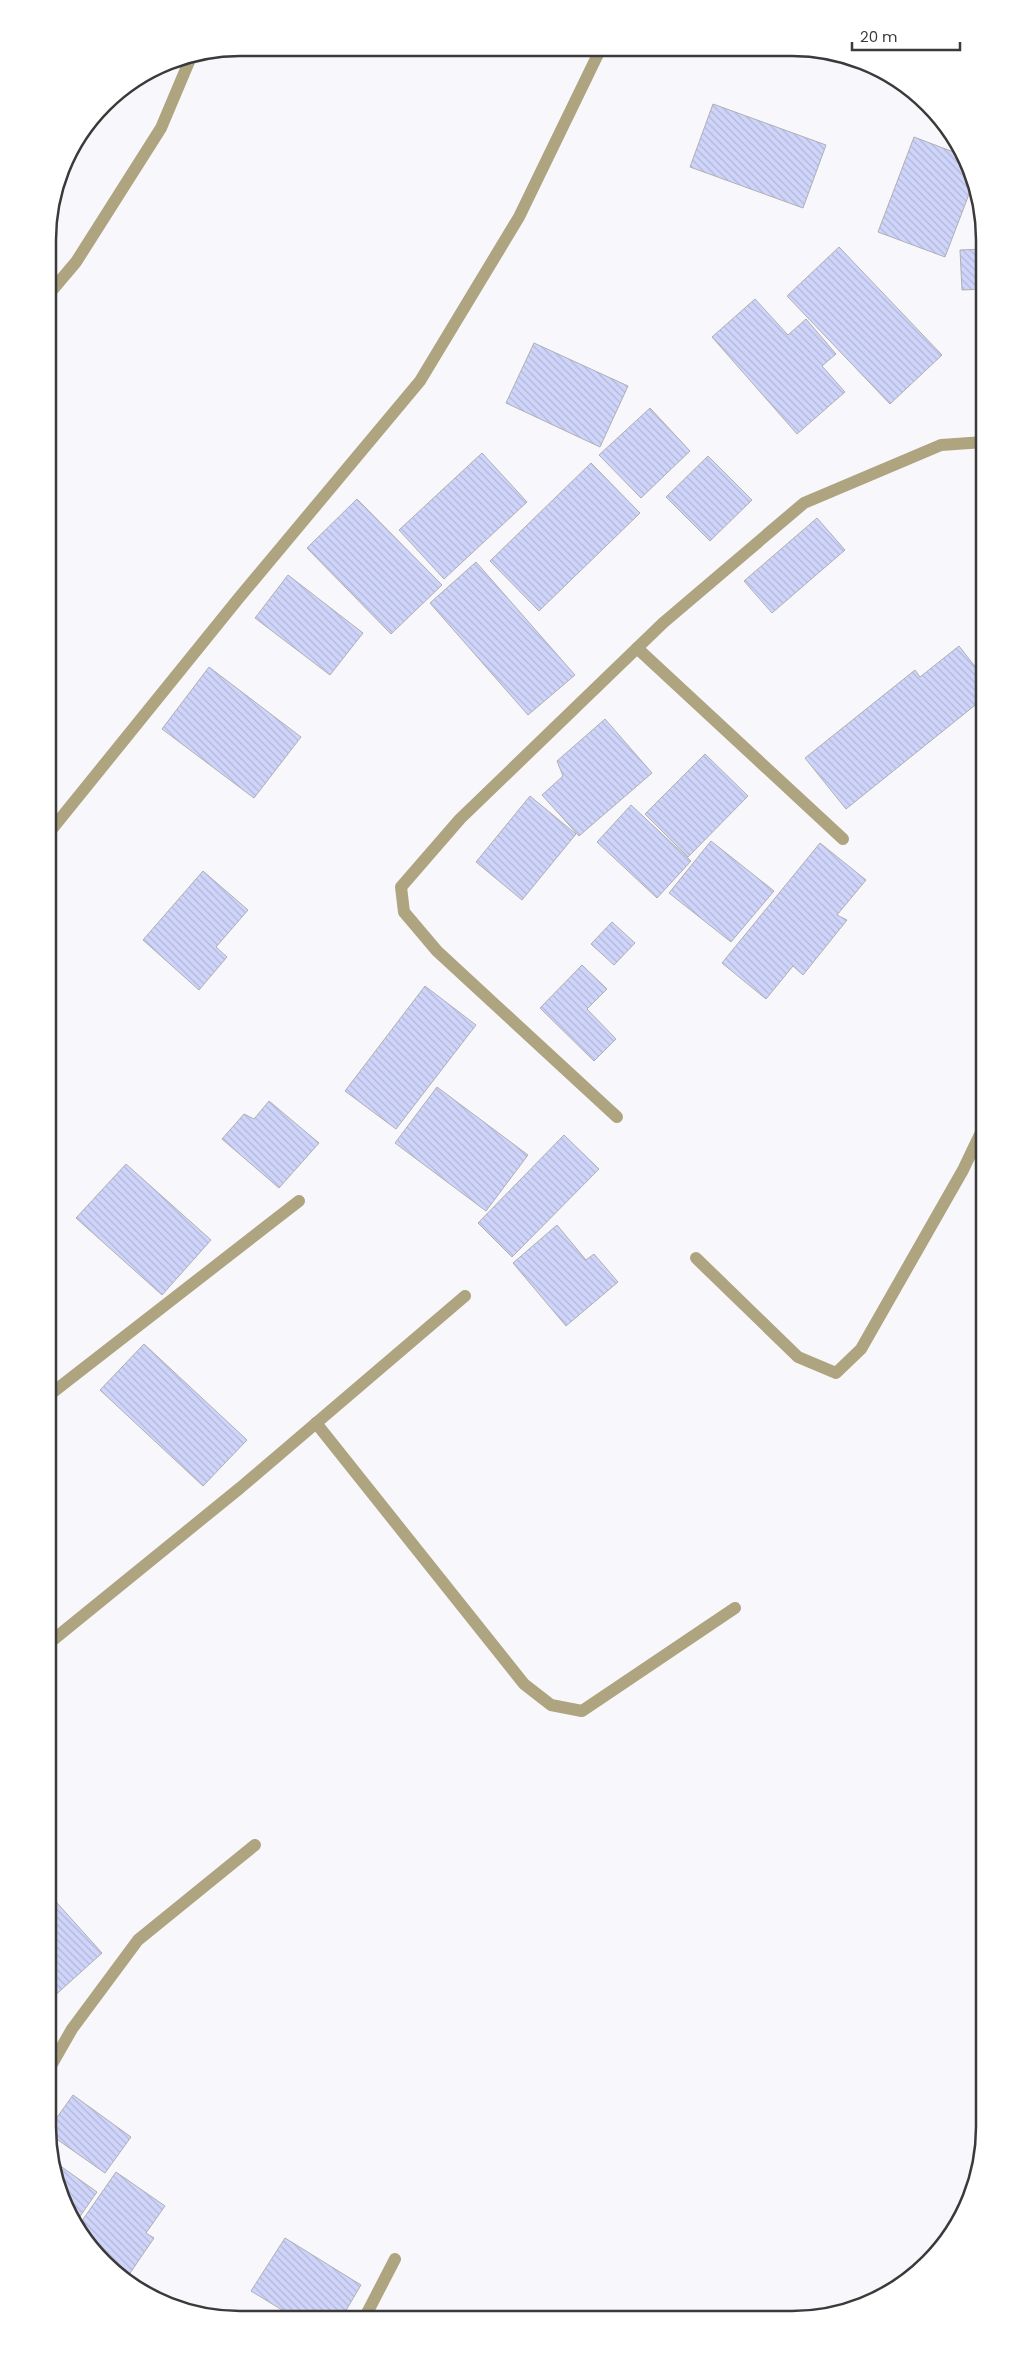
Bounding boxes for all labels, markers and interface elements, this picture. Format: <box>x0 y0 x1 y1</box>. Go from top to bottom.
scale bar <box>852 20 960 52</box>
text: 20 m <box>860 26 898 47</box>

